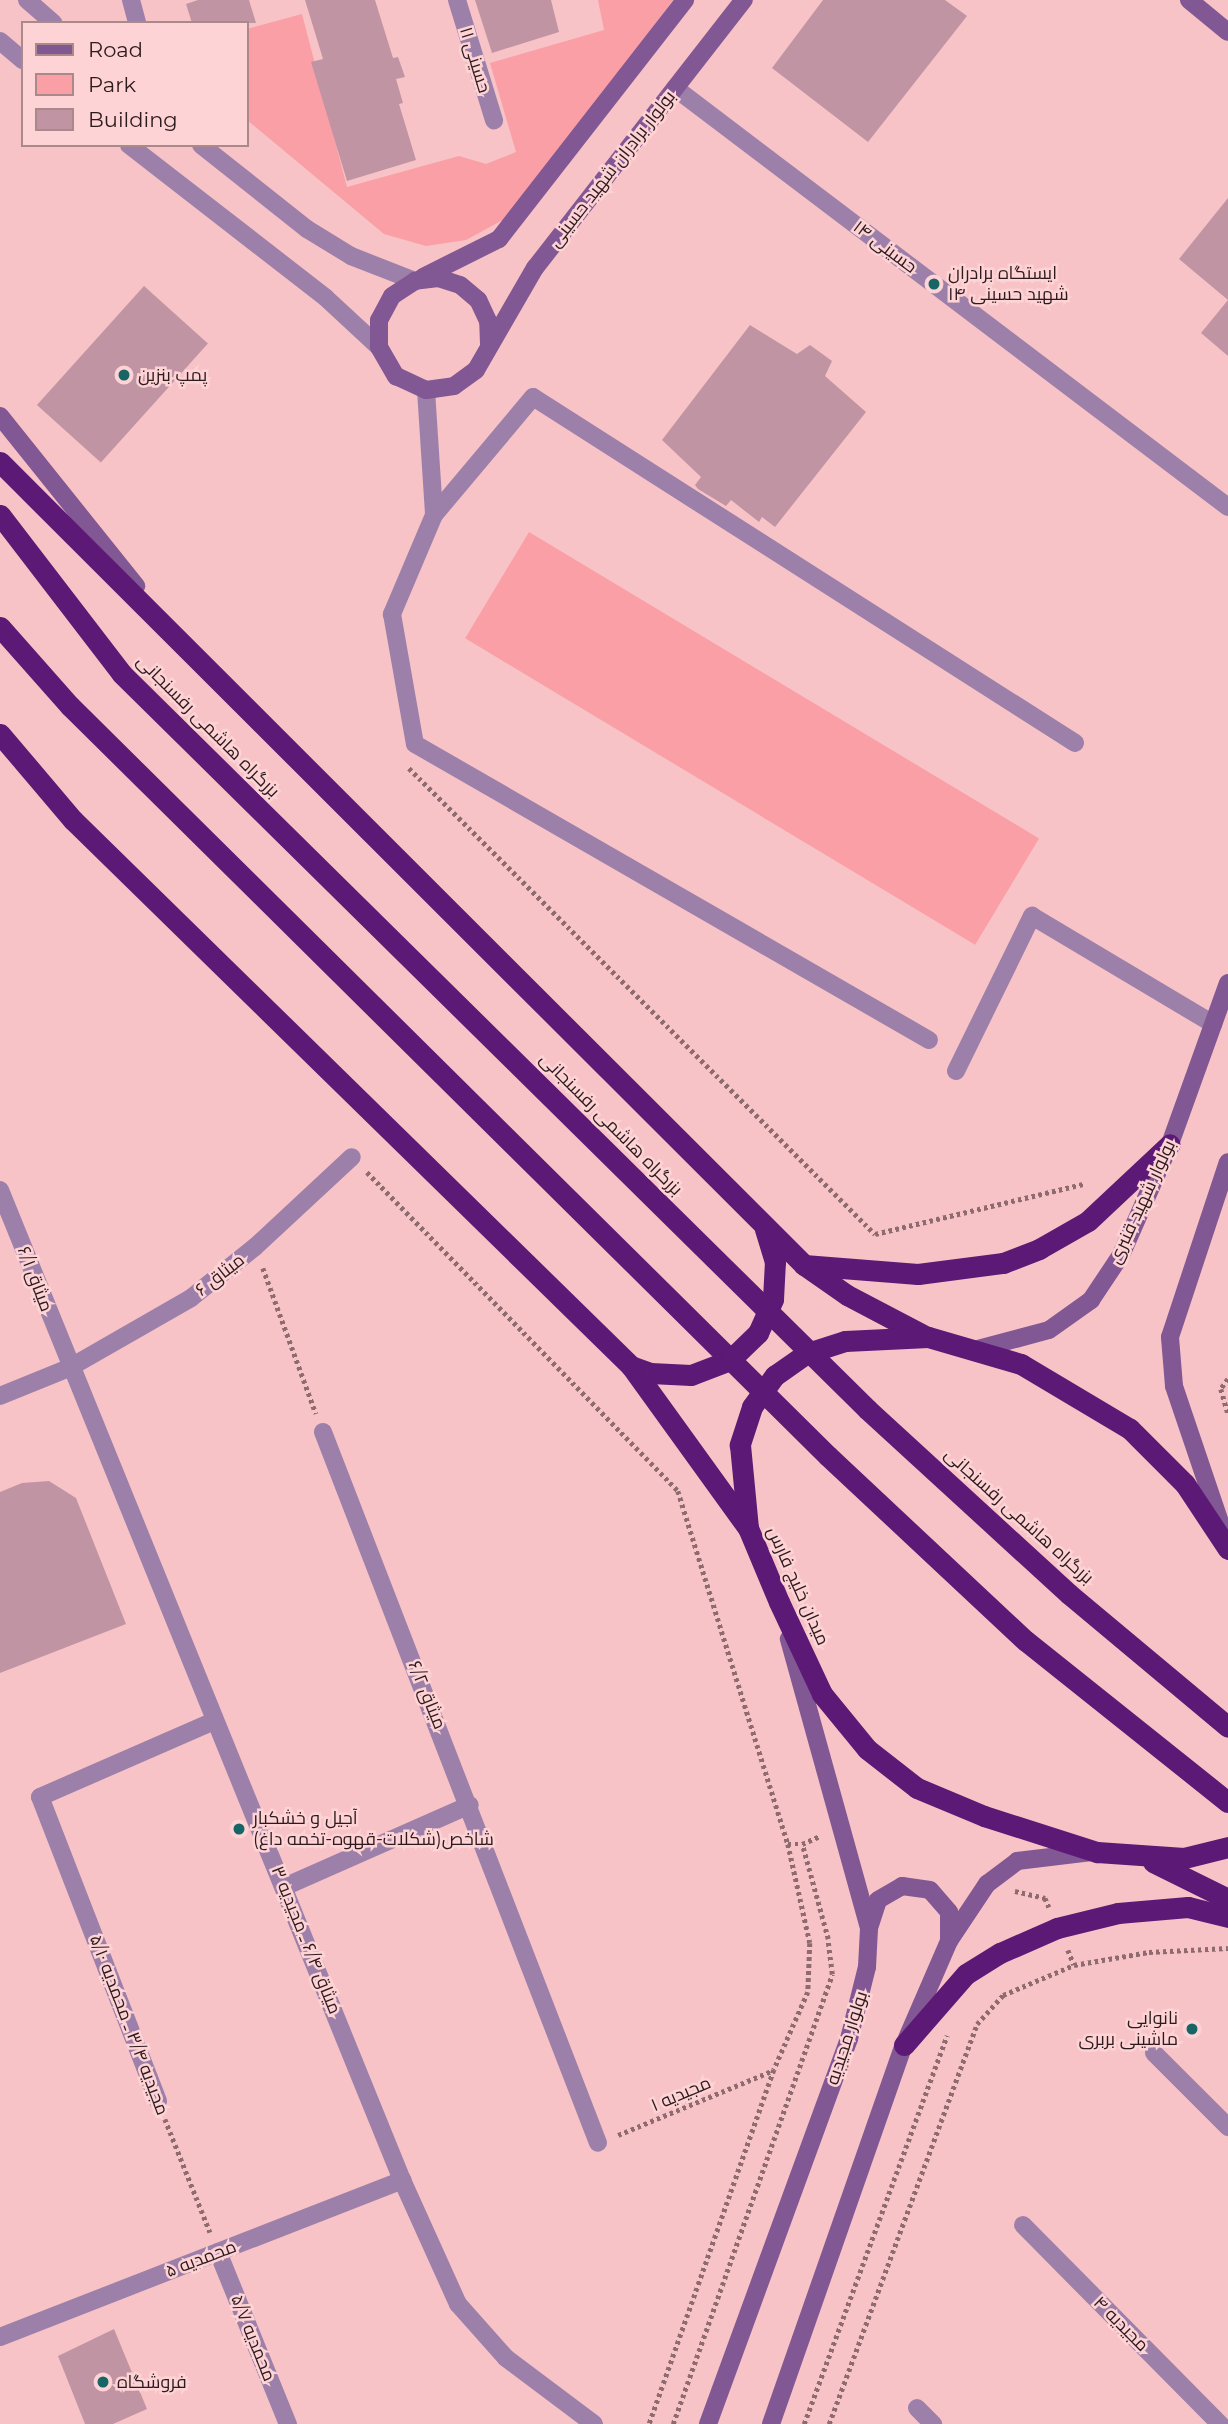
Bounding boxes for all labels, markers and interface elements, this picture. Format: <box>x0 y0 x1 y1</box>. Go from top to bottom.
legend <box>21 21 248 147</box>
street label: حسینی ۱۱ <box>455 24 495 96</box>
text: Road <box>88 37 143 62</box>
text: Park <box>88 72 136 97</box>
street label: بولوار برادران شهید حسینی <box>544 86 680 252</box>
text: Building <box>88 107 178 132</box>
street label: حسینی ۱۴ <box>849 216 921 278</box>
place label: ایستگاه برادران شهید حسینی ۱۴ <box>948 263 1069 306</box>
marker: ایستگاه برادران شهید حسینی ۱۴ <box>926 276 942 292</box>
place label: پمپ بنزین <box>138 364 207 386</box>
marker: پمپ بنزین <box>116 367 132 383</box>
street label: بزرگراه هاشمی رفسنجانی <box>132 650 284 802</box>
street label: بزرگراه هاشمی رفسنجانی <box>535 1048 687 1200</box>
street label: بولوار شهید قنبری <box>1104 1137 1180 1267</box>
street label: میثاق ۶/۱ <box>13 1243 57 1315</box>
street label: میثاق ۶ <box>191 1249 249 1301</box>
street label: بزرگراه هاشمی رفسنجانی <box>940 1443 1098 1589</box>
street label: میدان خلیج فارس <box>762 1523 834 1649</box>
street label: میثاق ۶/۲ <box>404 1658 450 1732</box>
place label: آجیل و خشکبار شاخص(شکلات-قهوه-تخمه داغ) <box>253 1808 494 1850</box>
marker: آجیل و خشکبار شاخص(شکلات-قهوه-تخمه داغ) <box>231 1821 247 1837</box>
street label: میثاق ۶/۴ ـ مجیدیه ۳ <box>266 1863 346 2017</box>
street label: مجیدیه ۳/۴ ـ محمدیه ۵/۱۰ <box>85 1932 173 2118</box>
street label: بولوار مجیدیه <box>822 1988 872 2088</box>
place label: نانوایی ماشینی بربری <box>1078 2008 1178 2050</box>
marker: نانوایی ماشینی بربری <box>1184 2021 1200 2037</box>
street label: مجیدیه ۱ <box>648 2072 714 2116</box>
street label: محمدیه ۵ <box>163 2236 239 2282</box>
street label: محمدیه ۵/۷ <box>226 2292 280 2384</box>
street label: مجیدیه ۴ <box>1089 2292 1153 2356</box>
place label: فروشگاه <box>117 2371 187 2393</box>
marker: فروشگاه <box>95 2374 111 2390</box>

